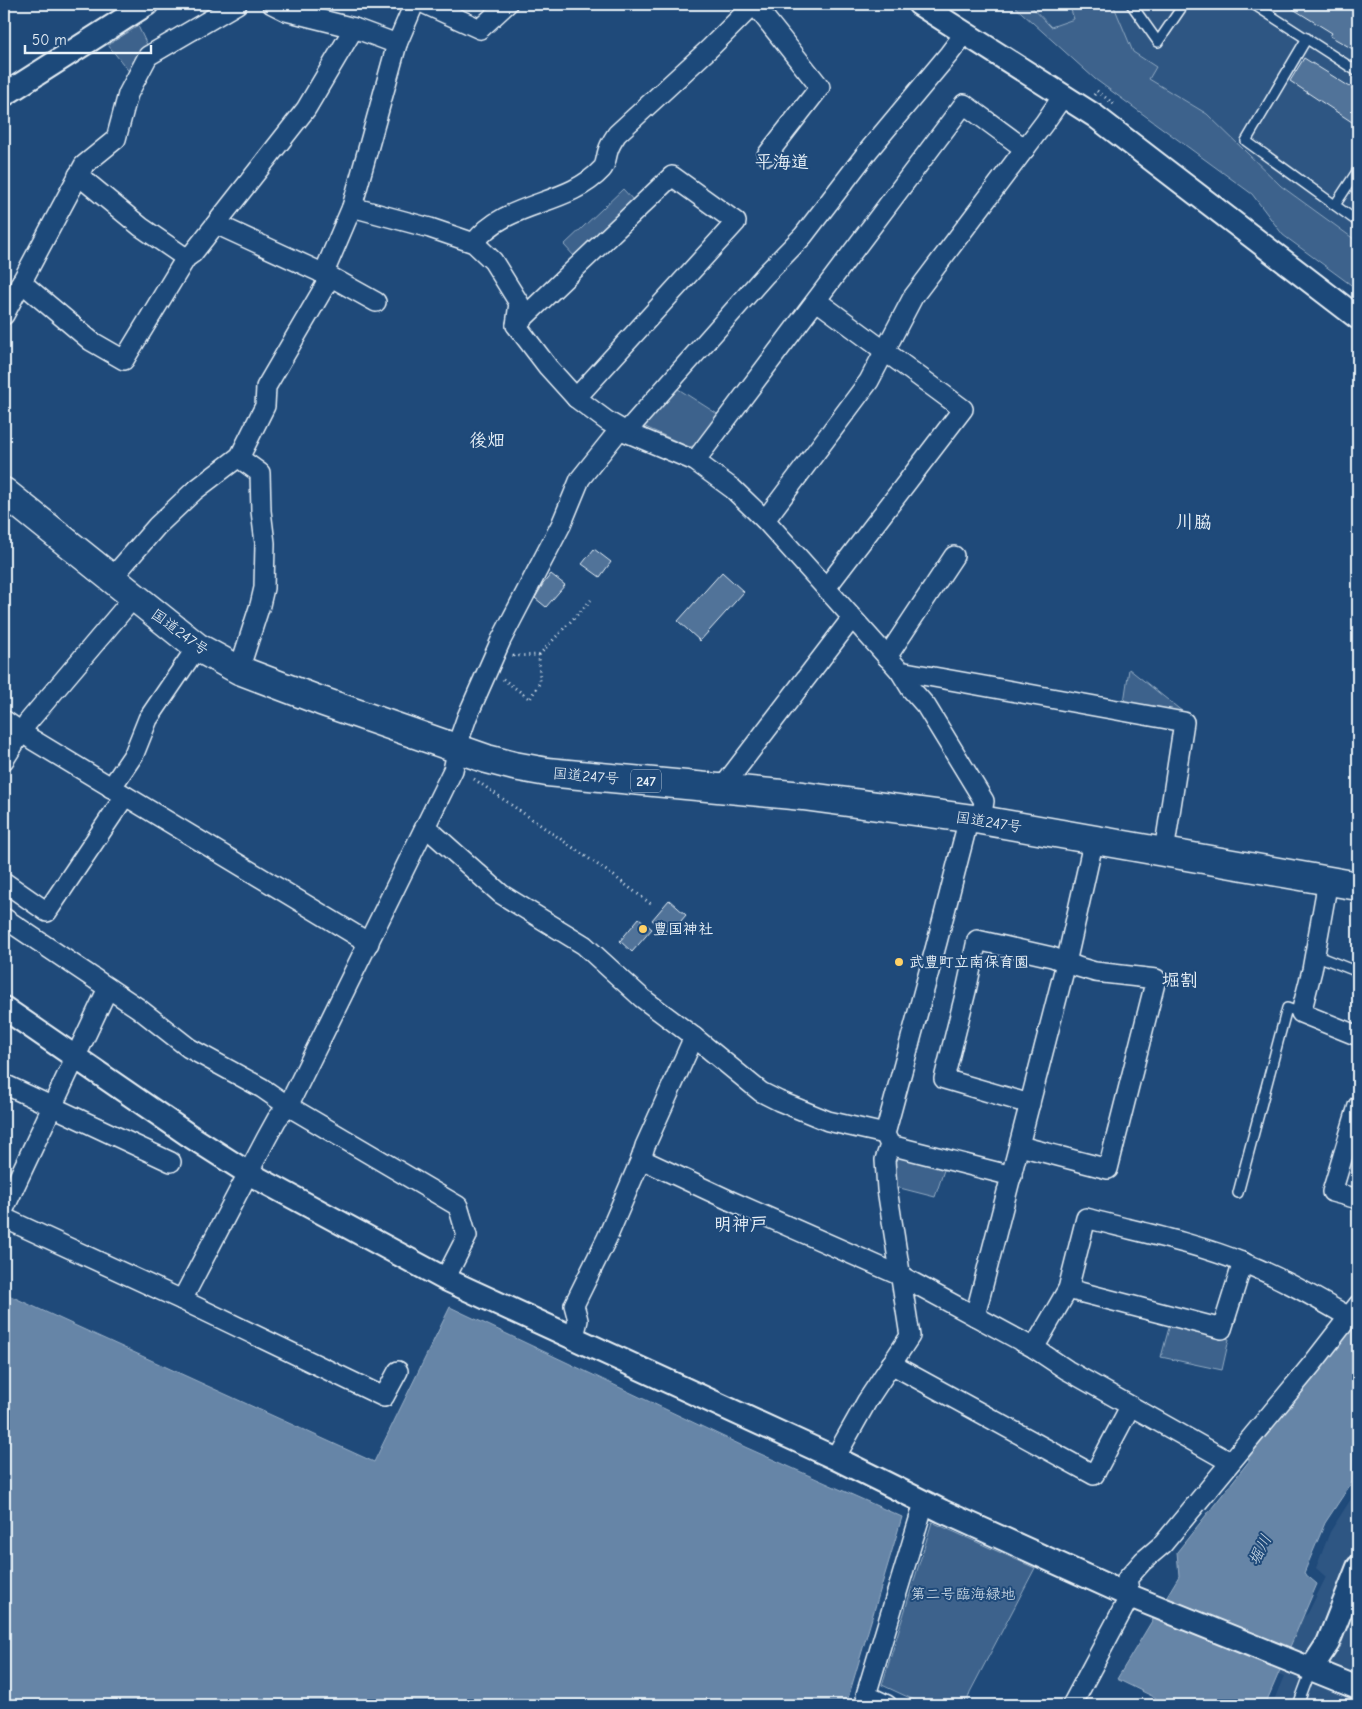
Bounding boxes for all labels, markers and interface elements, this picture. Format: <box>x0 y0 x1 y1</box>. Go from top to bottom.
scale bar <box>25 22 151 54</box>
text: 50 m <box>32 31 67 49</box>
district label: 平海道 <box>755 152 809 173</box>
district label: 後畑 <box>469 430 505 451</box>
district label: 川脇 <box>1176 512 1212 533</box>
street label: 国道247号 <box>148 605 212 659</box>
street label: 国道247号 <box>552 764 620 788</box>
road number: 247 <box>631 769 661 792</box>
street label: 国道247号 <box>954 808 1024 836</box>
place label: 豊国神社 <box>653 920 713 938</box>
marker: 豊国神社 <box>637 923 649 935</box>
place label: 武豊町立南保育園 <box>909 953 1029 971</box>
marker: 武豊町立南保育園 <box>893 956 905 968</box>
district label: 堀割 <box>1162 970 1198 991</box>
district label: 明神戸 <box>714 1214 768 1235</box>
water label: 堀川 <box>1245 1532 1275 1568</box>
park label: 第二号臨海緑地 <box>910 1585 1016 1603</box>

